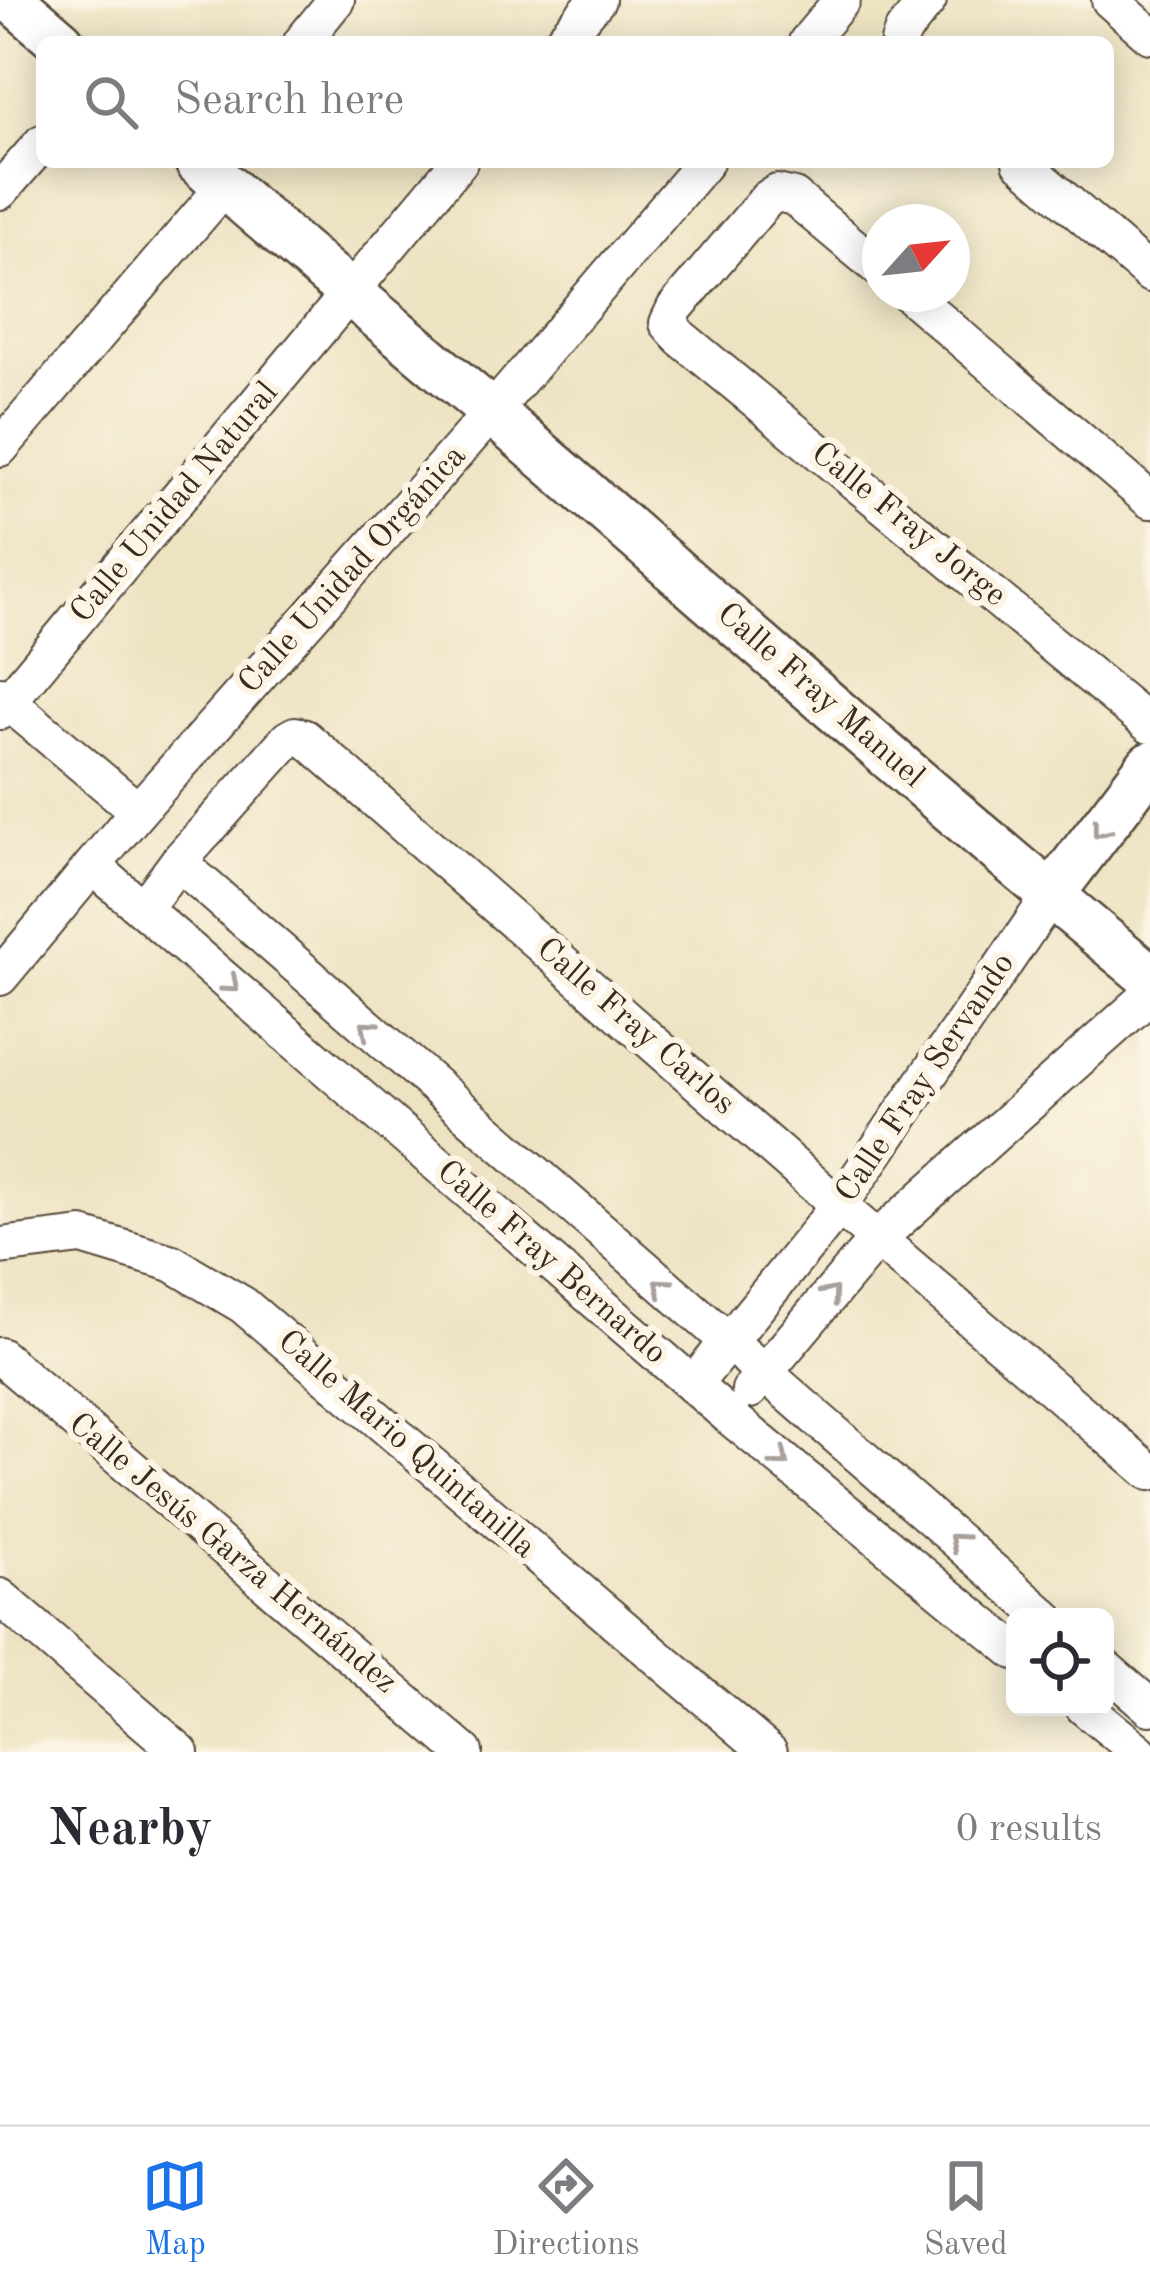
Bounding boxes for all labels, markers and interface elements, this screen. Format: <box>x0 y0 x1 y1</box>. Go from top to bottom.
search box <box>36 36 1114 168</box>
icon: search <box>78 69 144 135</box>
text: Search here <box>174 79 404 124</box>
north arrow <box>862 204 970 312</box>
street label: Calle Unidad Natural <box>65 376 285 630</box>
street label: Calle Fray Jorge <box>804 437 1012 613</box>
street label: Calle Unidad Orgánica <box>233 440 473 700</box>
street label: Calle Fray Manuel <box>710 597 930 795</box>
one-way arrow <box>1093 817 1115 838</box>
street label: Calle Fray Carlos <box>530 932 740 1122</box>
street label: Calle Fray Servando <box>831 948 1021 1208</box>
one-way arrow <box>217 971 239 992</box>
one-way arrow <box>360 1021 382 1043</box>
street label: Calle Fray Bernardo <box>430 1155 672 1371</box>
one-way arrow <box>654 1278 676 1300</box>
one-way arrow <box>816 1286 838 1308</box>
street label: Calle Mario Quintanilla <box>271 1325 541 1565</box>
street label: Calle Jesús Garza Hernández <box>62 1408 402 1700</box>
one-way arrow <box>767 1445 789 1466</box>
one-way arrow <box>949 1533 971 1555</box>
map controls <box>1006 1608 1114 1716</box>
button: locate <box>1006 1608 1114 1716</box>
text: Nearby <box>48 1805 213 1856</box>
text: 0 results <box>956 1810 1102 1849</box>
tab: Map <box>142 2153 208 2266</box>
tab: Directions <box>493 2153 639 2266</box>
tab: Saved <box>924 2153 1008 2266</box>

